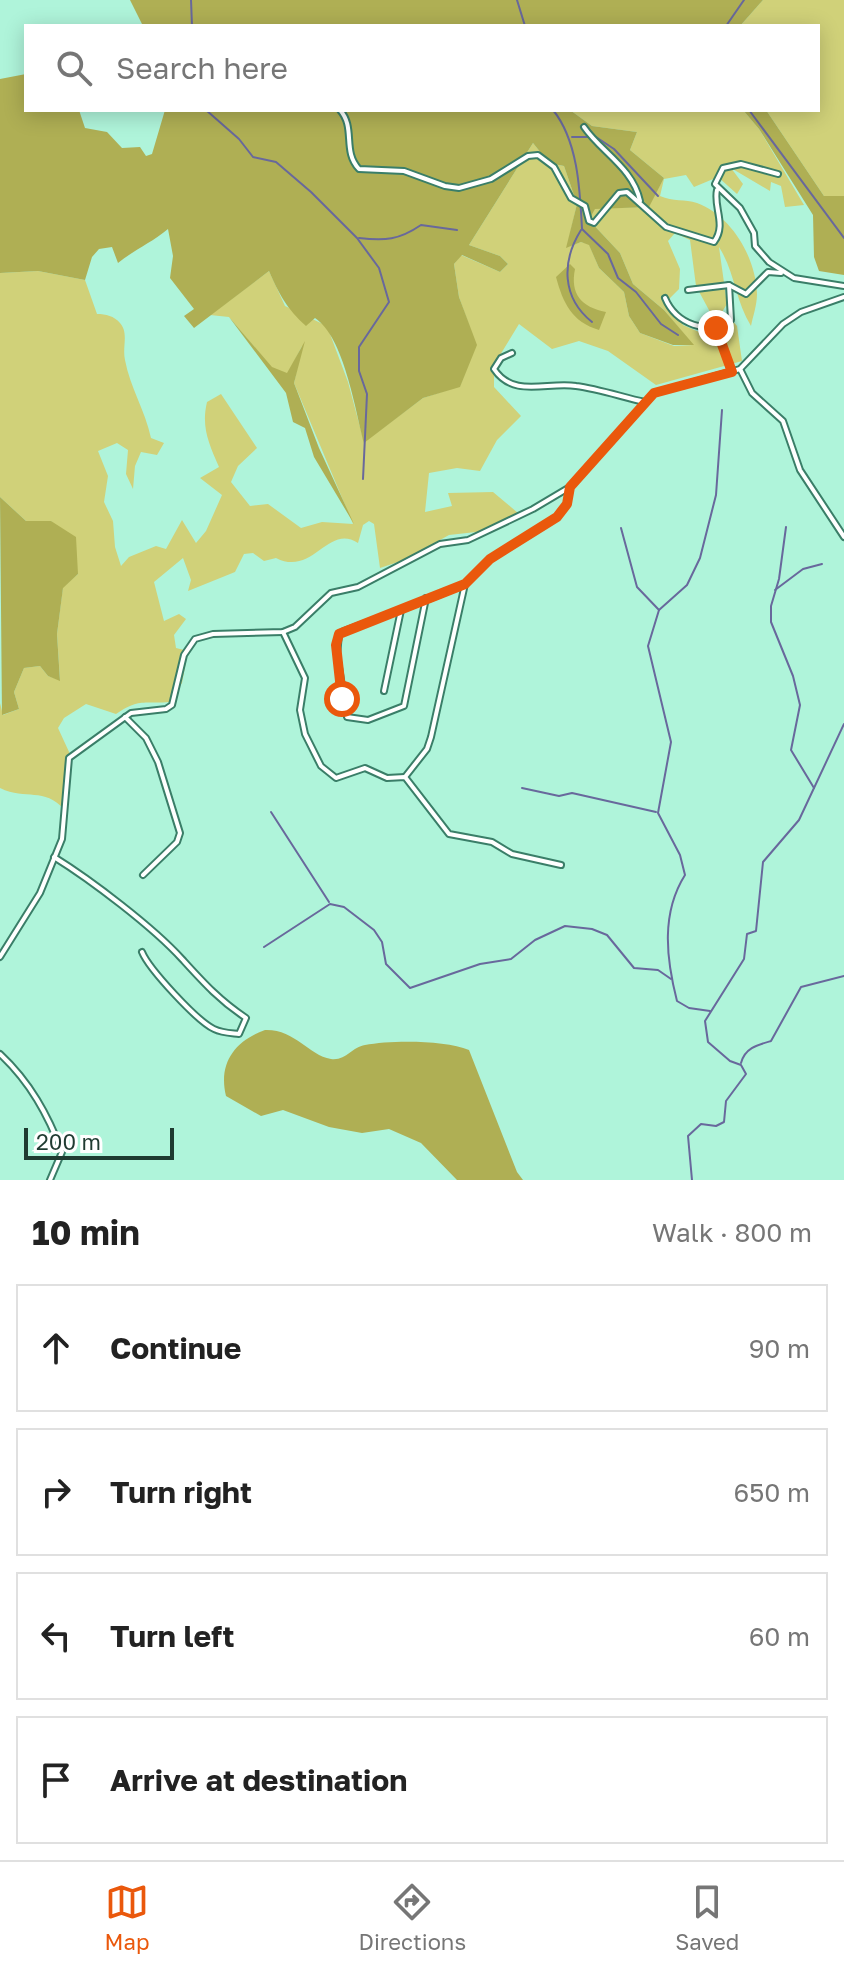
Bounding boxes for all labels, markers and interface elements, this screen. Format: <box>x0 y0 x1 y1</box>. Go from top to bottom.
search box <box>24 24 820 112</box>
icon: search <box>52 46 96 90</box>
text: Search here <box>116 50 288 86</box>
route end <box>698 310 734 346</box>
route start <box>324 681 360 717</box>
scale bar <box>24 1124 174 1160</box>
text: 200 m <box>36 1128 101 1155</box>
text: 10 min <box>32 1212 140 1252</box>
text: Walk · 800 m <box>652 1217 812 1248</box>
icon: ahead <box>34 1326 78 1370</box>
text: Continue <box>110 1330 241 1366</box>
text: 90 m <box>749 1333 810 1364</box>
icon: right <box>34 1470 78 1514</box>
text: Turn right <box>110 1474 252 1510</box>
text: 650 m <box>734 1477 810 1508</box>
icon: left <box>34 1614 78 1658</box>
text: Turn left <box>110 1618 235 1654</box>
text: 60 m <box>749 1621 810 1652</box>
icon: arrive <box>34 1758 78 1802</box>
text: Arrive at destination <box>110 1762 407 1798</box>
tab: Map <box>105 1880 149 1955</box>
tab: Directions <box>359 1880 466 1955</box>
tab: Saved <box>675 1880 739 1955</box>

